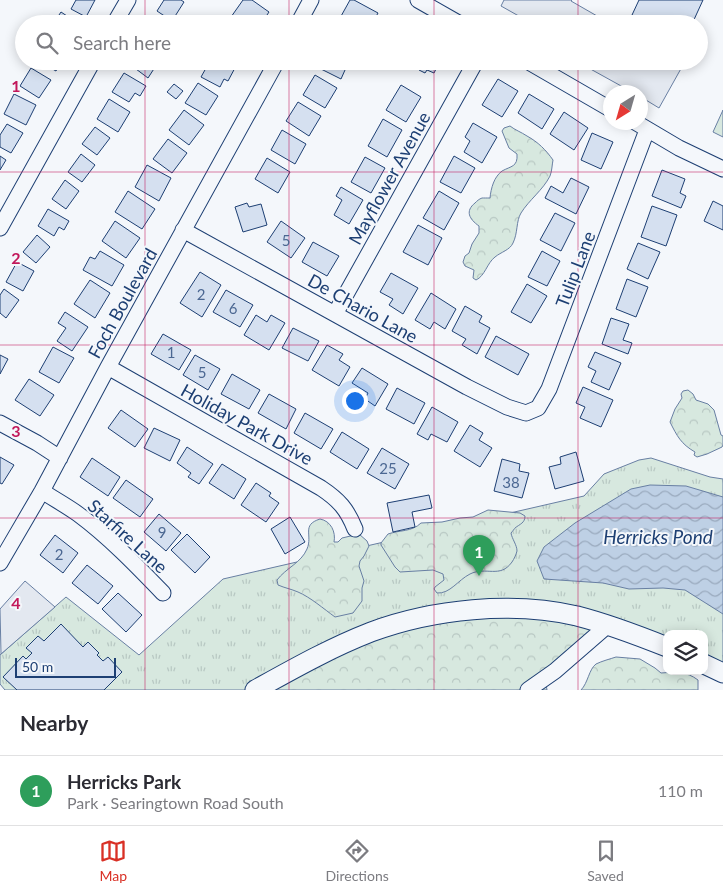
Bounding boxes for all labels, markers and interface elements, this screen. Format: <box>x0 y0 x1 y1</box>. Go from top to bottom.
search box <box>15 15 708 70</box>
icon: search <box>33 29 61 57</box>
text: Search here <box>73 31 171 54</box>
text: 1 <box>11 76 21 95</box>
north arrow <box>603 85 648 130</box>
street label: Mayflower Avenue <box>343 108 435 248</box>
street label: Tulip Lane <box>550 228 600 310</box>
house number: 5 <box>282 231 290 249</box>
street label: Foch Boulevard <box>83 244 161 362</box>
text: 2 <box>11 248 21 267</box>
street label: De Chario Lane <box>304 269 422 347</box>
house number: 2 <box>197 285 205 303</box>
house number: 6 <box>229 299 238 317</box>
house number: 1 <box>167 343 175 361</box>
house number: 5 <box>198 363 206 381</box>
street label: Holiday Park Drive <box>177 379 317 469</box>
your location <box>342 388 368 414</box>
text: 3 <box>11 421 21 440</box>
house number: 25 <box>379 459 397 477</box>
house number: 38 <box>502 473 520 491</box>
street label: Starfire Lane <box>84 494 172 578</box>
house number: 9 <box>158 523 166 541</box>
water label: Herricks Pond <box>603 525 713 548</box>
pin: 1 <box>463 535 495 576</box>
house number: 2 <box>55 545 63 563</box>
text: 4 <box>11 593 21 612</box>
map controls <box>663 630 708 675</box>
button: layers <box>663 630 708 675</box>
scale bar <box>15 655 116 678</box>
text: 50 m <box>22 658 53 675</box>
text: Nearby <box>20 710 88 735</box>
text: Herricks Park <box>67 770 181 793</box>
text: 1 <box>31 781 41 800</box>
text: 110 m <box>658 781 703 800</box>
text: Park · Searingtown Road South <box>67 793 284 812</box>
tab: Map <box>99 837 127 884</box>
tab: Directions <box>326 837 389 884</box>
tab: Saved <box>587 837 624 884</box>

